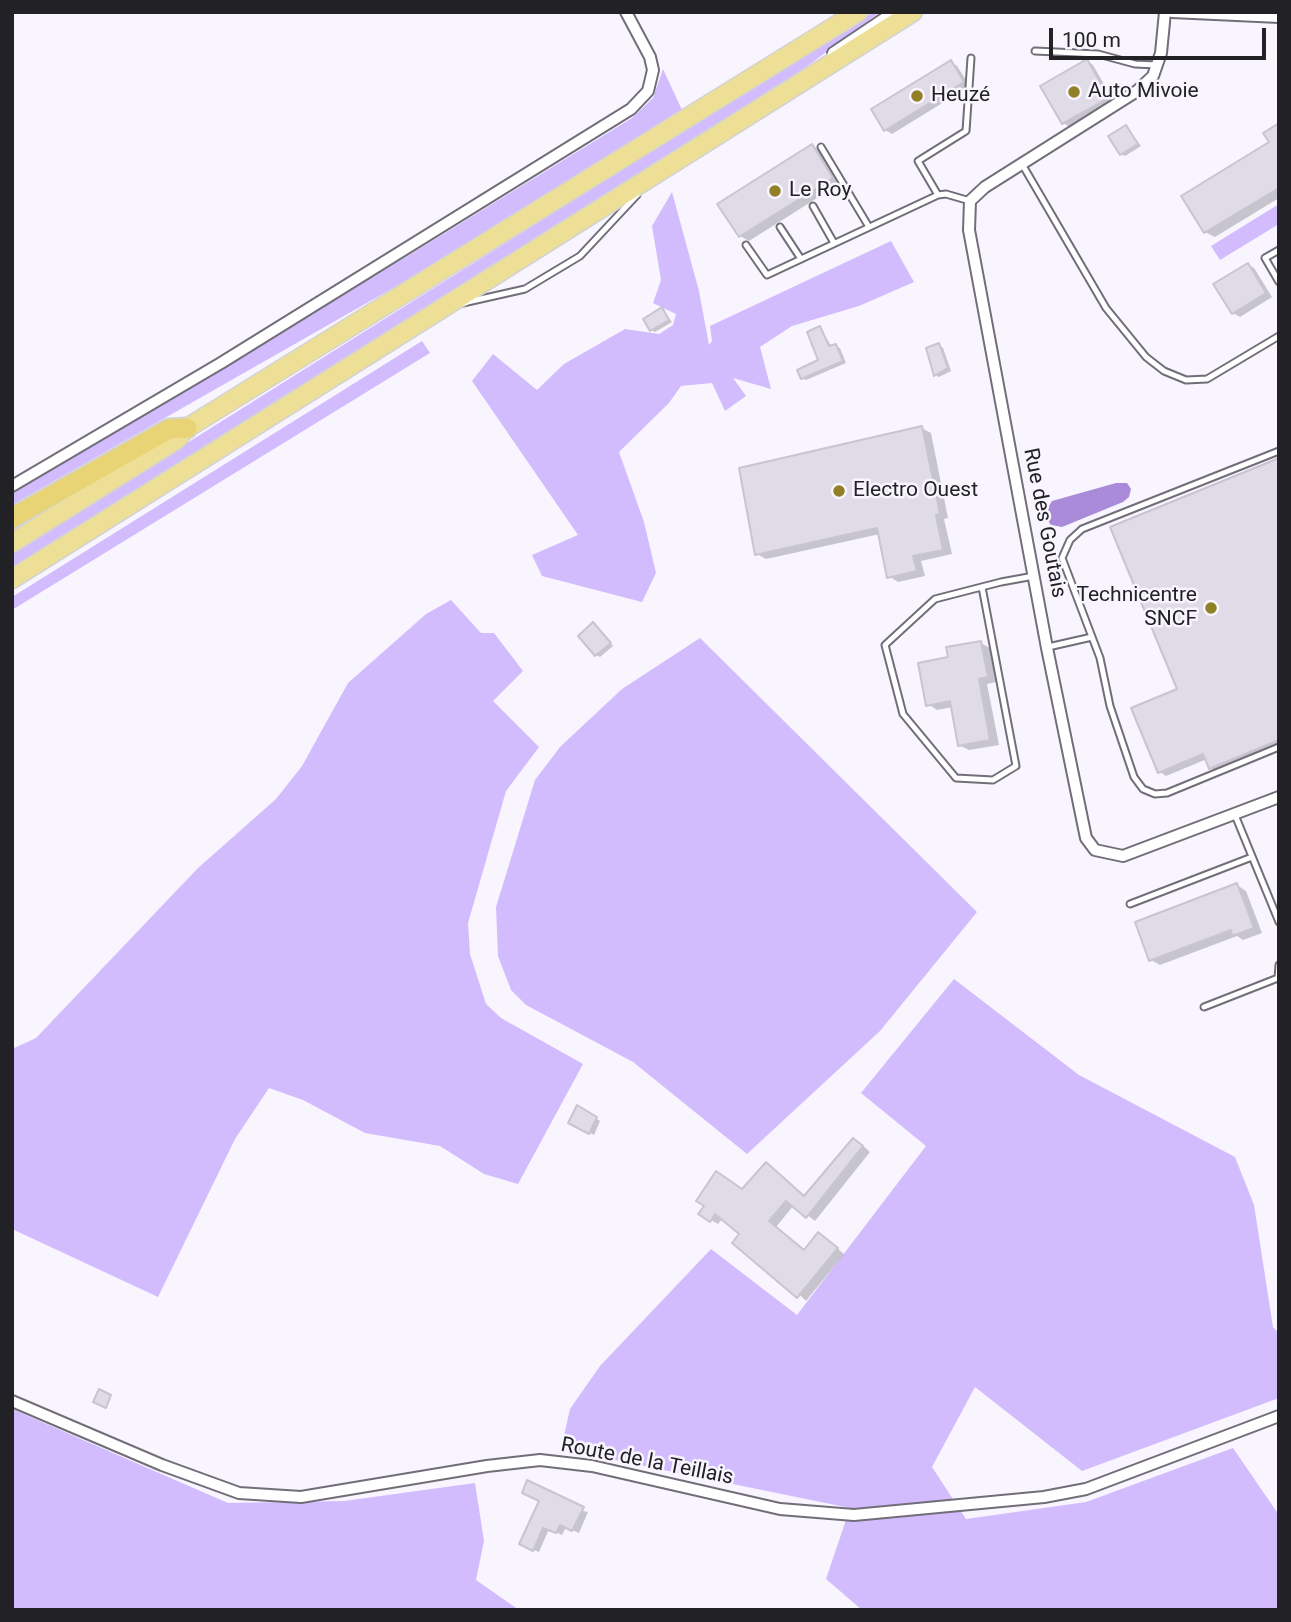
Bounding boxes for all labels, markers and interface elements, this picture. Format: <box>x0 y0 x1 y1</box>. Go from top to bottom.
scale bar <box>1053 14 1270 58</box>
text: 100 m <box>1062 28 1121 52</box>
place label: Auto Mivoie <box>1088 79 1199 105</box>
place label: Heuzé <box>931 83 990 109</box>
marker: Auto Mivoie <box>1066 84 1082 100</box>
marker: Heuzé <box>909 88 925 104</box>
place label: Le Roy <box>789 178 851 204</box>
marker: Le Roy <box>767 183 783 199</box>
street label: Rue des Goutais <box>1017 446 1071 600</box>
place label: Electro Ouest <box>853 478 978 504</box>
marker: Electro Ouest <box>831 483 847 499</box>
place label: Technicentre SNCF <box>1076 583 1197 633</box>
marker: Technicentre SNCF <box>1203 600 1219 616</box>
street label: Route de la Teillais <box>559 1433 735 1491</box>

